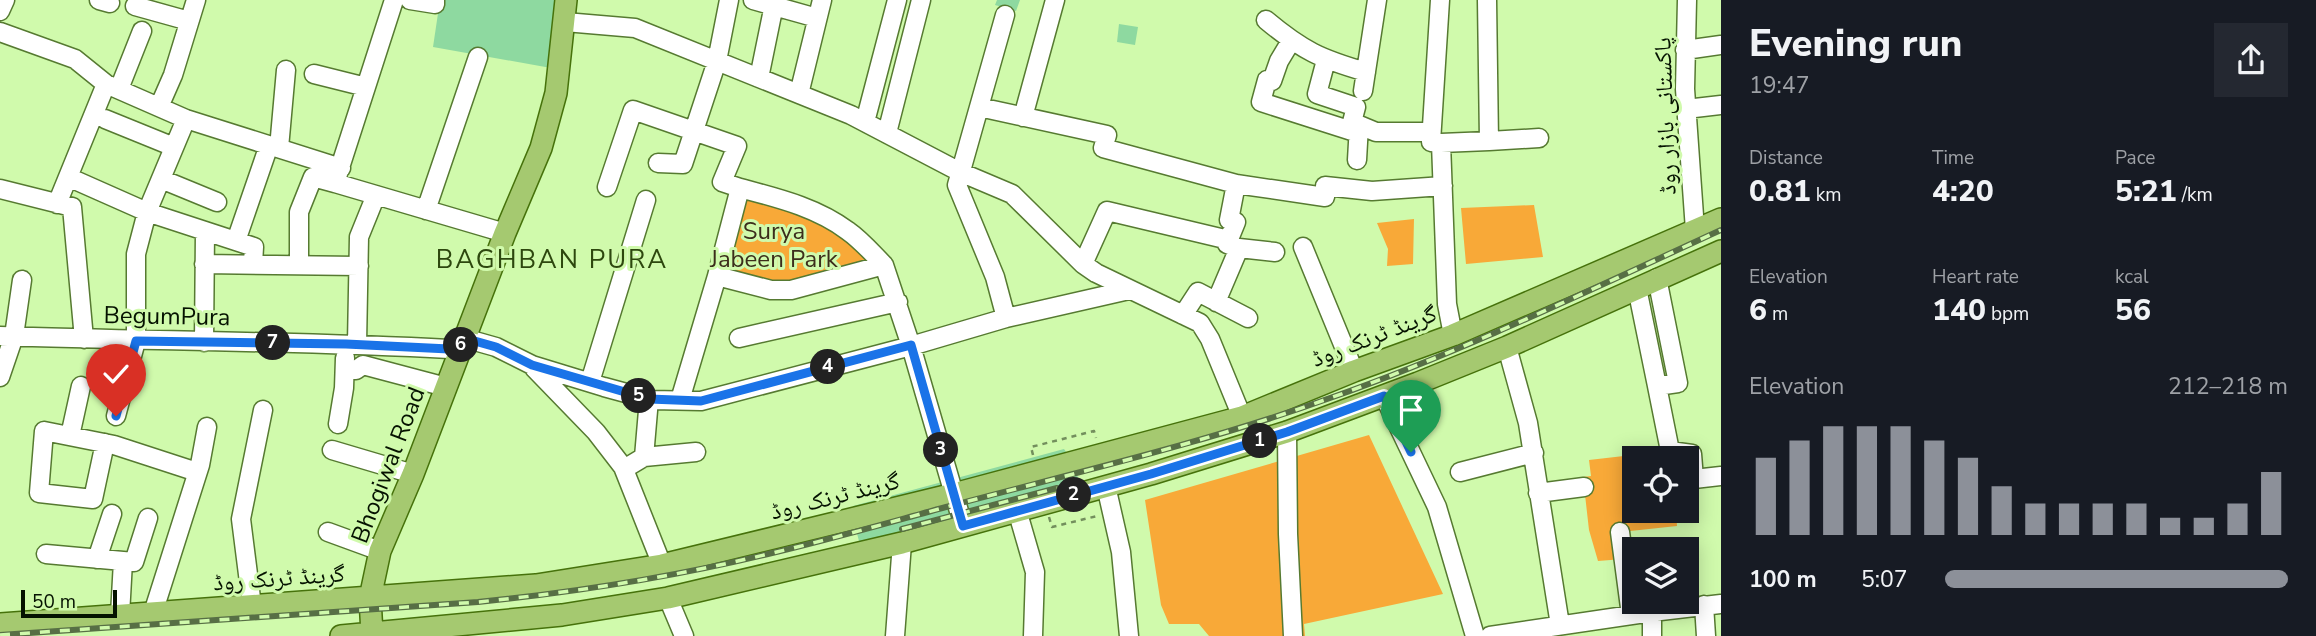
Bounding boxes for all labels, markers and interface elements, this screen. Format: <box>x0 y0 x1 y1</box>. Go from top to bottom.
text: Evening run <box>1749 18 1962 69</box>
button: share <box>2214 23 2288 97</box>
street label: پاکستانی بازار روڈ <box>1646 37 1684 195</box>
text: 19:47 <box>1749 70 1809 101</box>
text: Distance <box>1749 145 1823 171</box>
text: Time <box>1932 145 1974 171</box>
text: Pace <box>2115 145 2155 171</box>
text: 0.81 <box>1749 171 1811 212</box>
text: 4:20 <box>1932 171 1994 212</box>
text: 5:21 <box>2115 171 2177 212</box>
text: km <box>1811 182 1841 208</box>
text: /km <box>2177 182 2213 208</box>
park label: Surya Jabeen Park <box>709 215 839 275</box>
district label: BAGHBAN PURA <box>436 242 668 277</box>
text: Elevation <box>1749 264 1828 290</box>
text: Heart rate <box>1932 264 2019 290</box>
text: kcal <box>2115 264 2149 290</box>
text: 6 <box>1749 290 1767 331</box>
text: 140 <box>1932 290 1986 331</box>
text: 56 <box>2115 290 2151 331</box>
street label: گرینڈ ٹرنک روڈ <box>1307 297 1441 375</box>
street label: BegumPura <box>103 299 231 333</box>
text: m <box>1767 301 1788 327</box>
text: bpm <box>1986 301 2029 327</box>
pin: 7 <box>256 326 290 360</box>
pin: 6 <box>444 328 478 362</box>
text: 7 <box>267 329 278 355</box>
text: 6 <box>455 331 466 357</box>
pin <box>86 344 146 416</box>
pin: 4 <box>810 350 846 384</box>
text: 4 <box>822 353 833 379</box>
icon: check <box>97 355 135 393</box>
text: Elevation <box>1749 371 1844 402</box>
text: 212–218 m <box>2168 371 2288 402</box>
pin: 5 <box>622 378 656 414</box>
pin <box>1381 380 1441 452</box>
street label: Bhogiwal Road <box>344 382 432 548</box>
text: 5 <box>633 382 644 408</box>
icon: arrive <box>1392 391 1430 429</box>
pin: 1 <box>1242 424 1278 458</box>
text: 1 <box>1254 427 1265 453</box>
pin: 3 <box>923 433 958 468</box>
text: 3 <box>935 436 946 462</box>
map controls <box>1622 446 1699 614</box>
button: locate <box>1622 446 1699 523</box>
street label: گرینڈ ٹرنک روڈ <box>767 464 903 528</box>
pin: 2 <box>1056 477 1092 512</box>
text: 2 <box>1068 481 1079 507</box>
button: layers <box>1622 537 1699 614</box>
street label: گرینڈ ٹرنک روڈ <box>212 557 346 599</box>
text: 100 m <box>1749 564 1817 595</box>
text: 5:07 <box>1861 564 1908 595</box>
scale bar <box>21 587 117 619</box>
text: 50 m <box>32 589 76 615</box>

